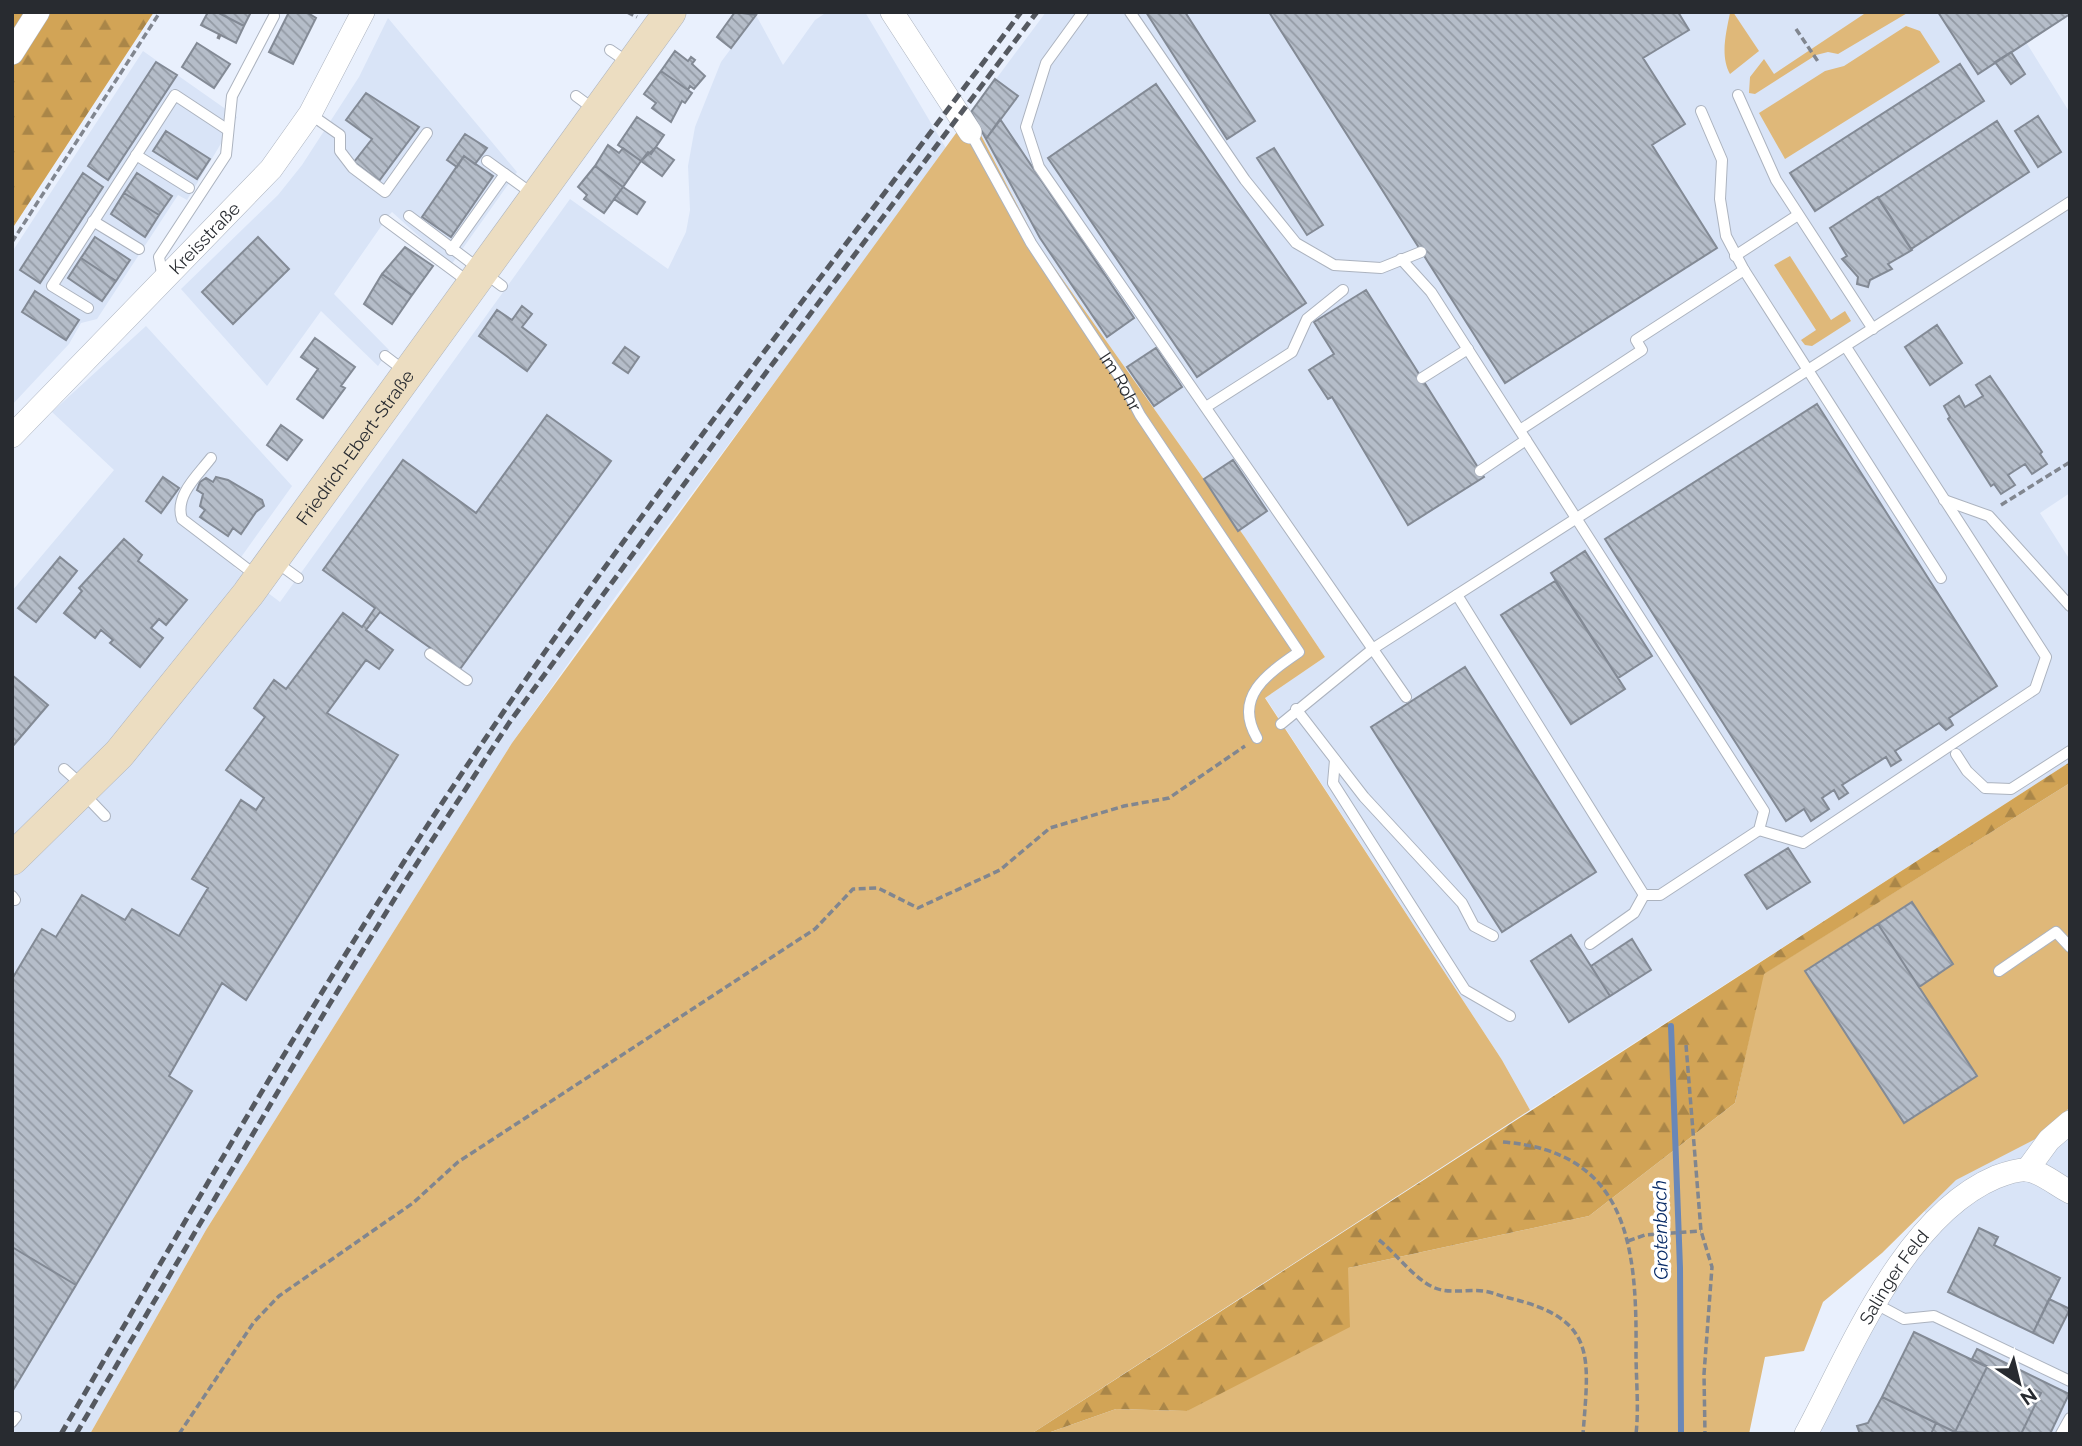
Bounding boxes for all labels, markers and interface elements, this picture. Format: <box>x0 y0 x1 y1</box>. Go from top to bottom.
street label: Kreisstraße <box>165 197 244 278</box>
street label: Im Rohr <box>1096 348 1147 415</box>
street label: Friedrich-Ebert-Straße <box>291 365 418 529</box>
water label: Grotenbach <box>1648 1180 1672 1280</box>
street label: Salinger Feld <box>1854 1225 1932 1328</box>
north arrow <box>1984 1348 2054 1418</box>
text: N <box>2017 1384 2041 1410</box>

